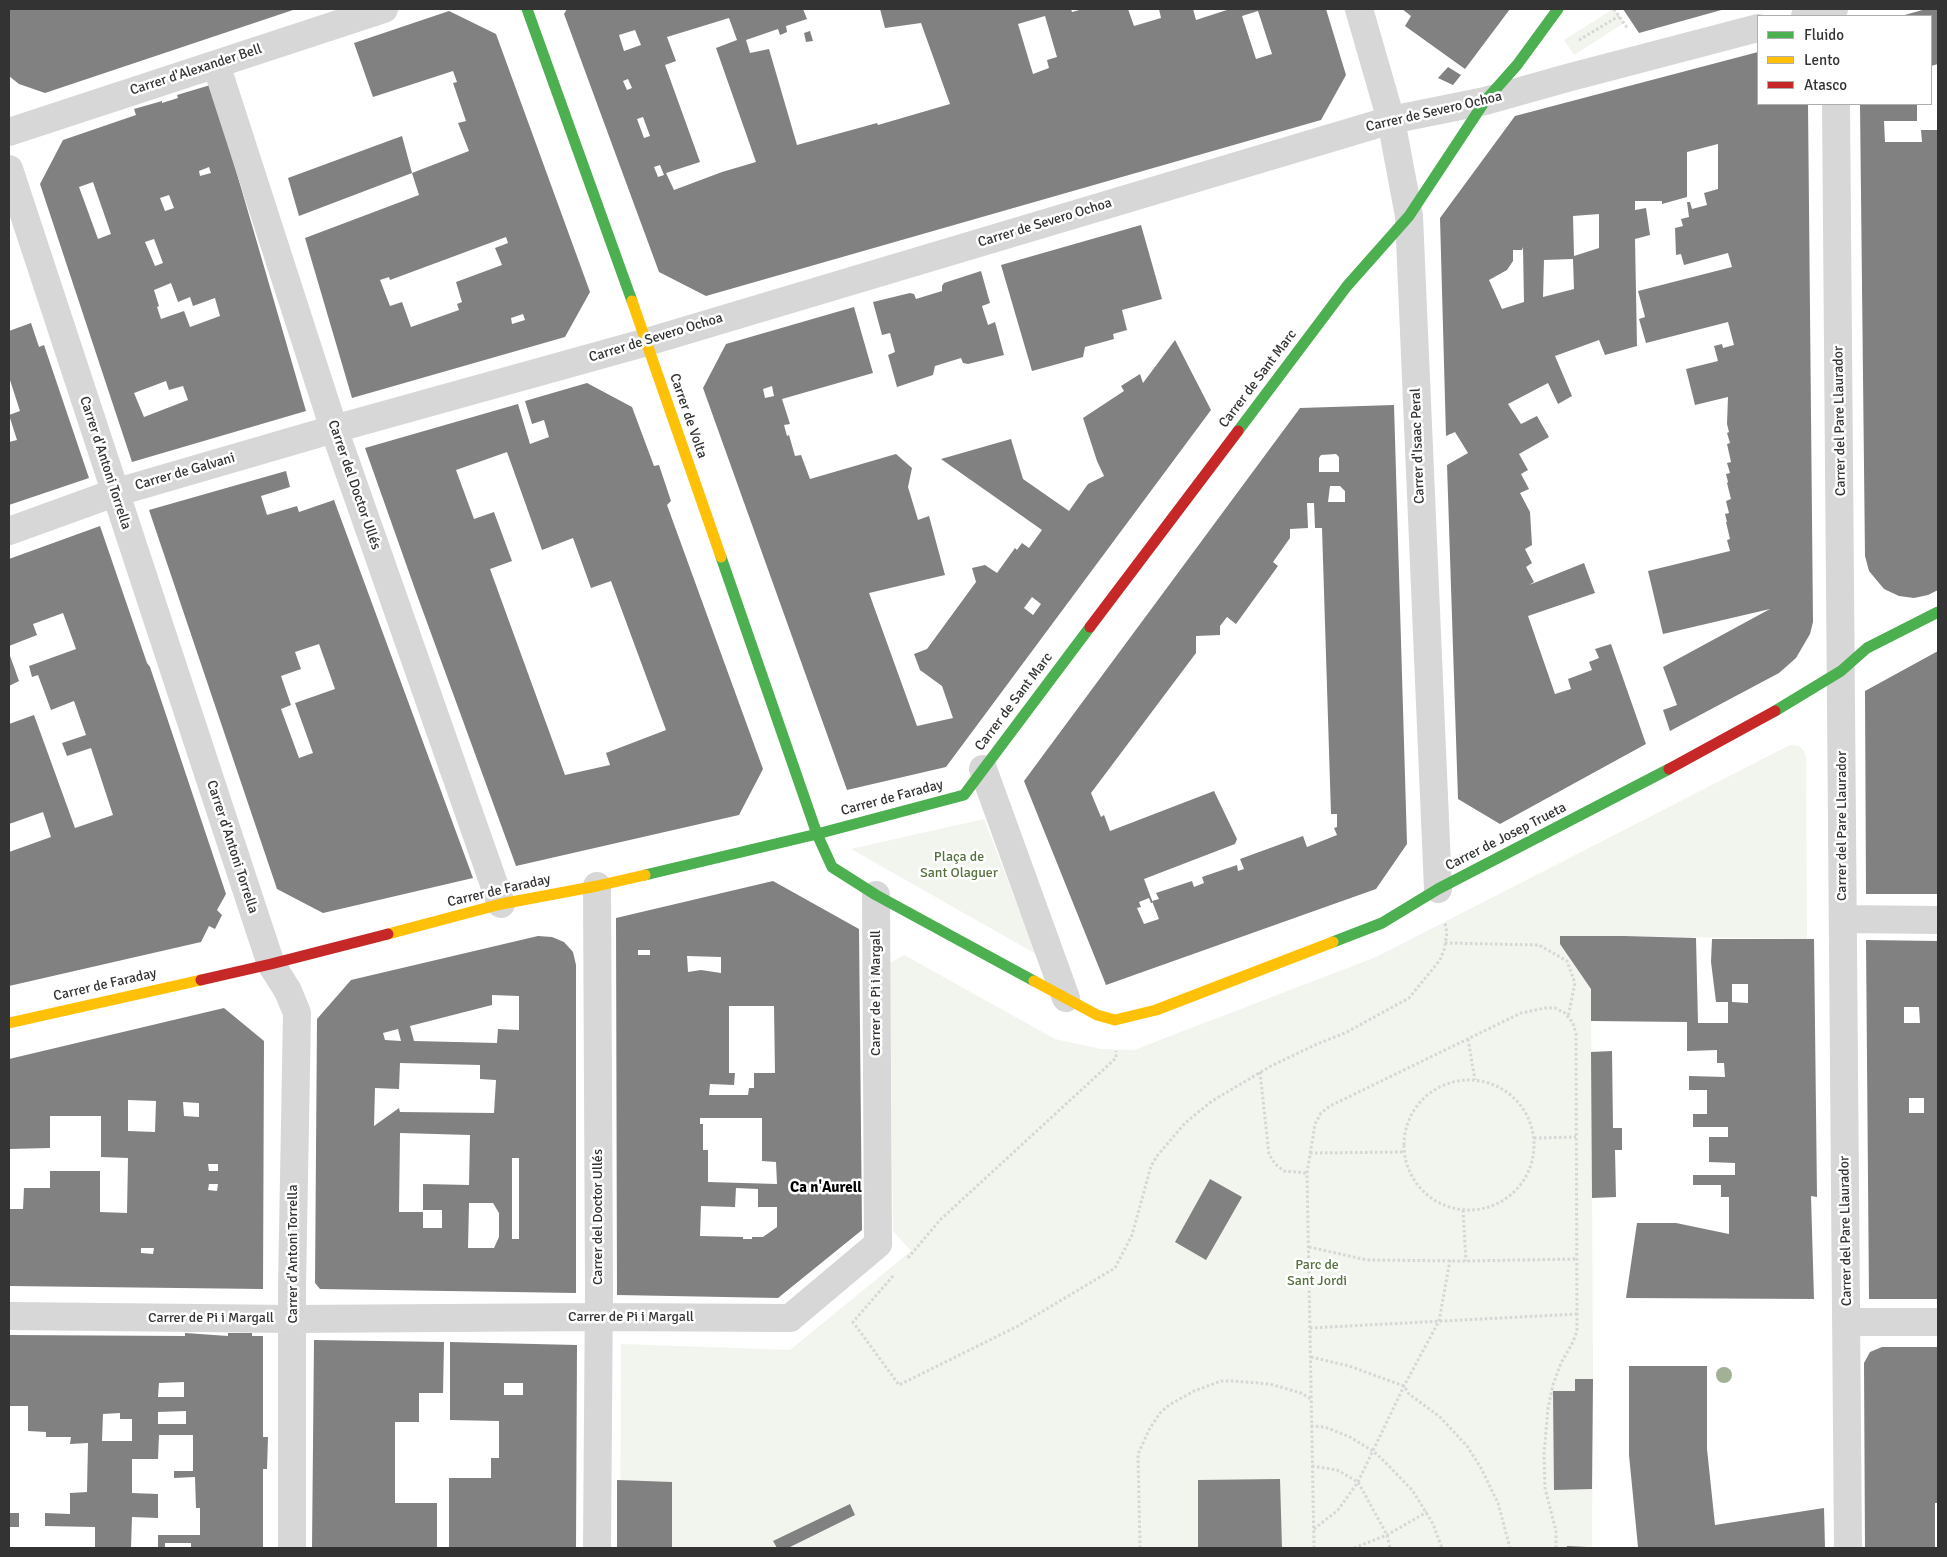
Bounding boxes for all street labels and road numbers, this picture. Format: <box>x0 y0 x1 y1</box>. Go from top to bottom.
street label: Carrer d'Alexander Bell <box>128 41 264 99</box>
street label: Carrer de Severo Ochoa <box>1364 88 1504 136</box>
street label: Carrer de Severo Ochoa <box>976 195 1114 251</box>
street label: Carrer de Severo Ochoa <box>587 310 725 366</box>
street label: Carrer de Sant Marc <box>1216 327 1300 431</box>
street label: Carrer del Pare Llaurador <box>1830 346 1850 496</box>
street label: Carrer de Volta <box>666 371 710 461</box>
street label: Carrer d'Isaac Peral <box>1408 388 1428 504</box>
street label: Carrer d'Antoni Torrella <box>76 394 134 532</box>
street label: Carrer del Doctor Ullés <box>324 418 384 552</box>
street label: Carrer de Galvani <box>133 450 237 494</box>
street label: Carrer de Sant Marc <box>972 650 1056 754</box>
street label: Carrer del Pare Llaurador <box>1834 751 1850 901</box>
street label: Carrer de Faraday <box>839 776 945 820</box>
street label: Carrer d'Antoni Torrella <box>203 778 261 916</box>
street label: Carrer de Josep Trueta <box>1443 799 1569 875</box>
street label: Carrer de Faraday <box>446 871 552 911</box>
street label: Carrer de Pi i Margall <box>868 930 884 1056</box>
street label: Carrer de Faraday <box>52 965 158 1005</box>
street label: Carrer del Doctor Ullés <box>590 1149 606 1285</box>
street label: Carrer del Pare Llaurador <box>1836 1156 1856 1306</box>
street label: Carrer d'Antoni Torrella <box>285 1184 301 1324</box>
street label: Carrer de Pi i Margall <box>568 1309 694 1325</box>
street label: Carrer de Pi i Margall <box>148 1310 274 1326</box>

